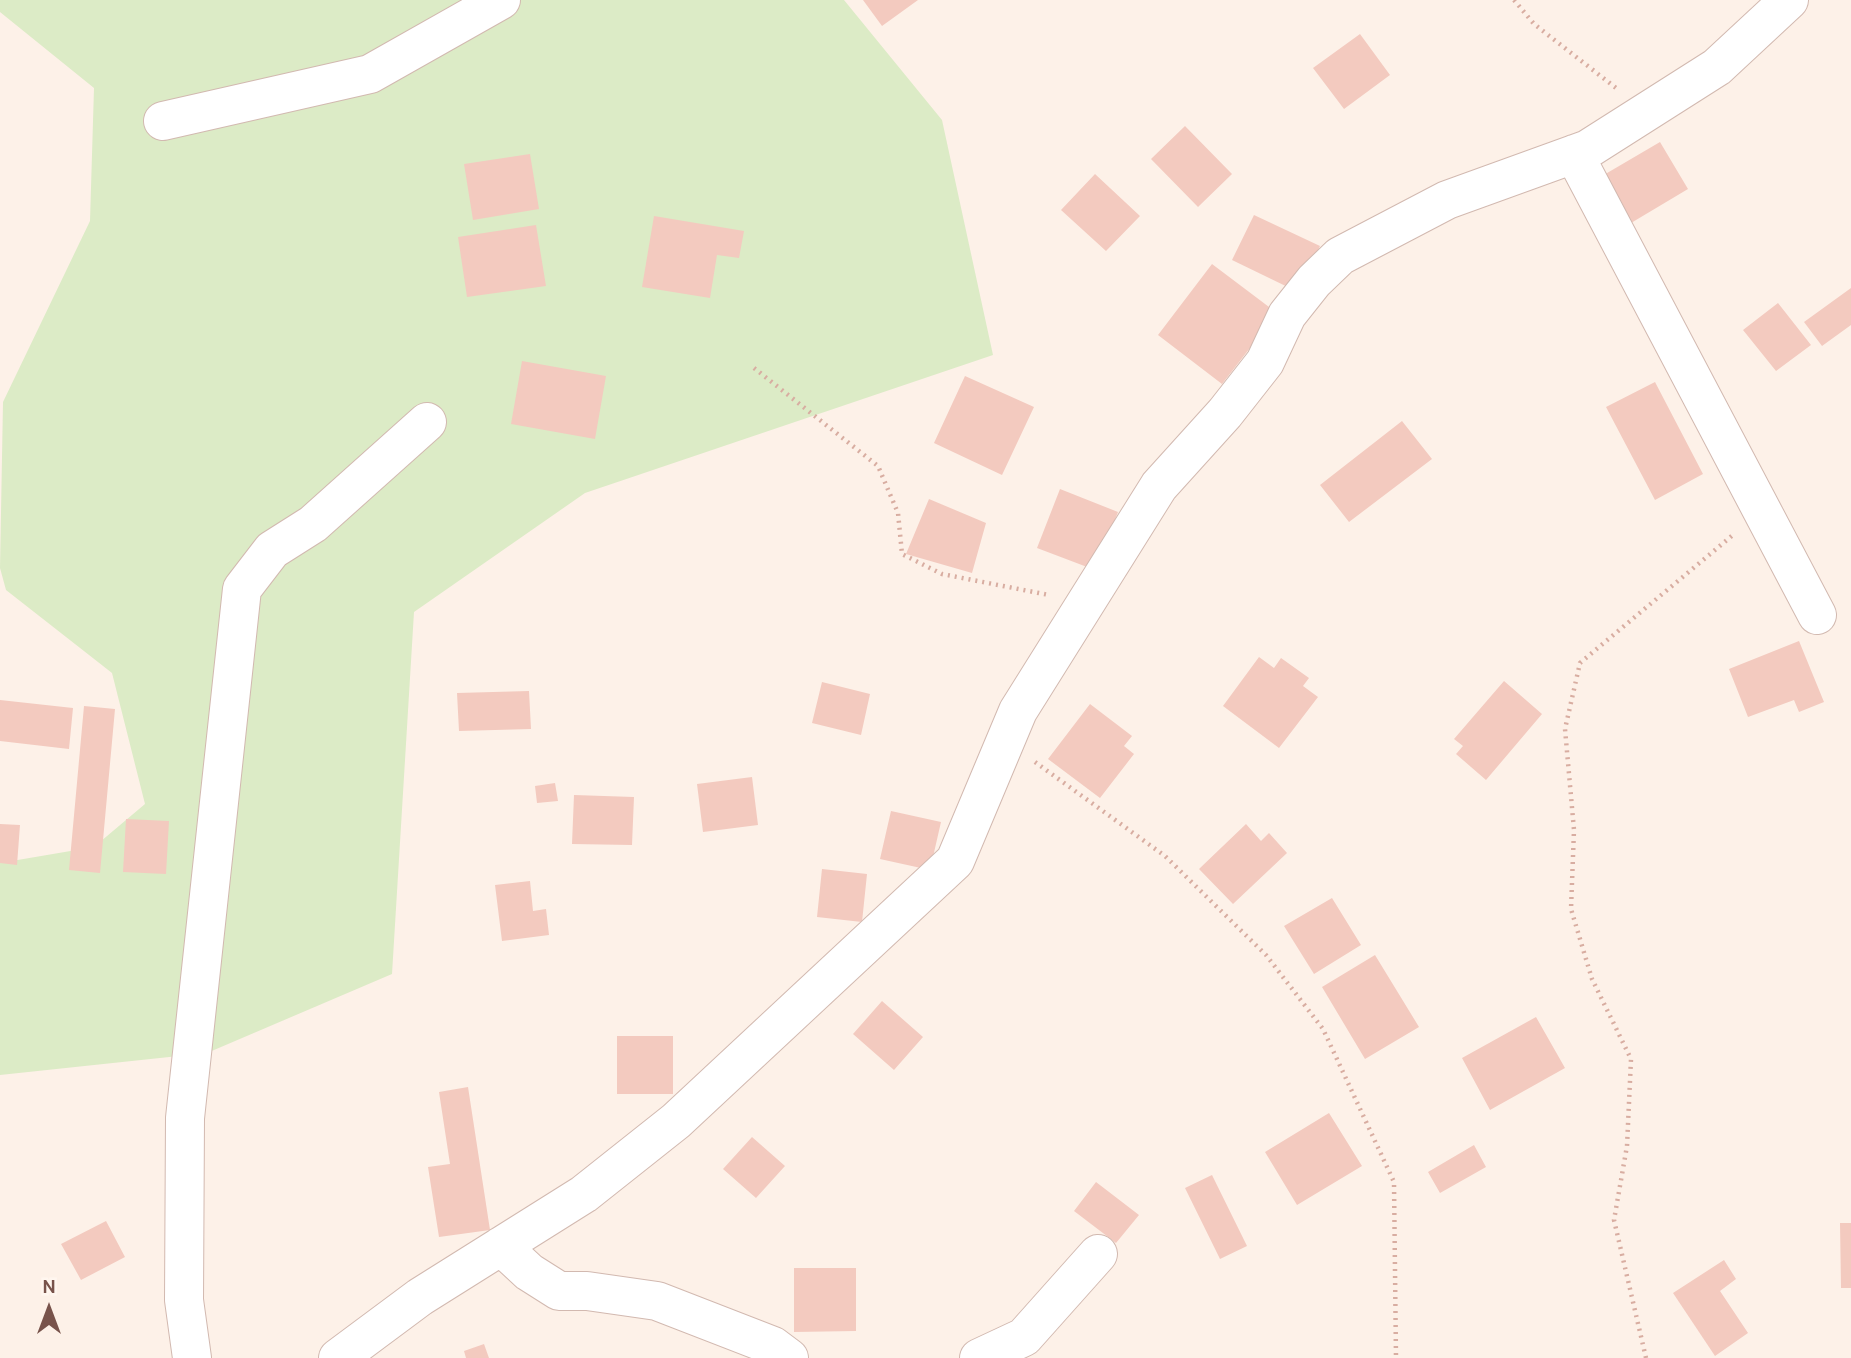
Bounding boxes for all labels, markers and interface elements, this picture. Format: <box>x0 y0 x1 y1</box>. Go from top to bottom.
north arrow <box>14 1274 84 1344</box>
text: N <box>42 1276 56 1300</box>

